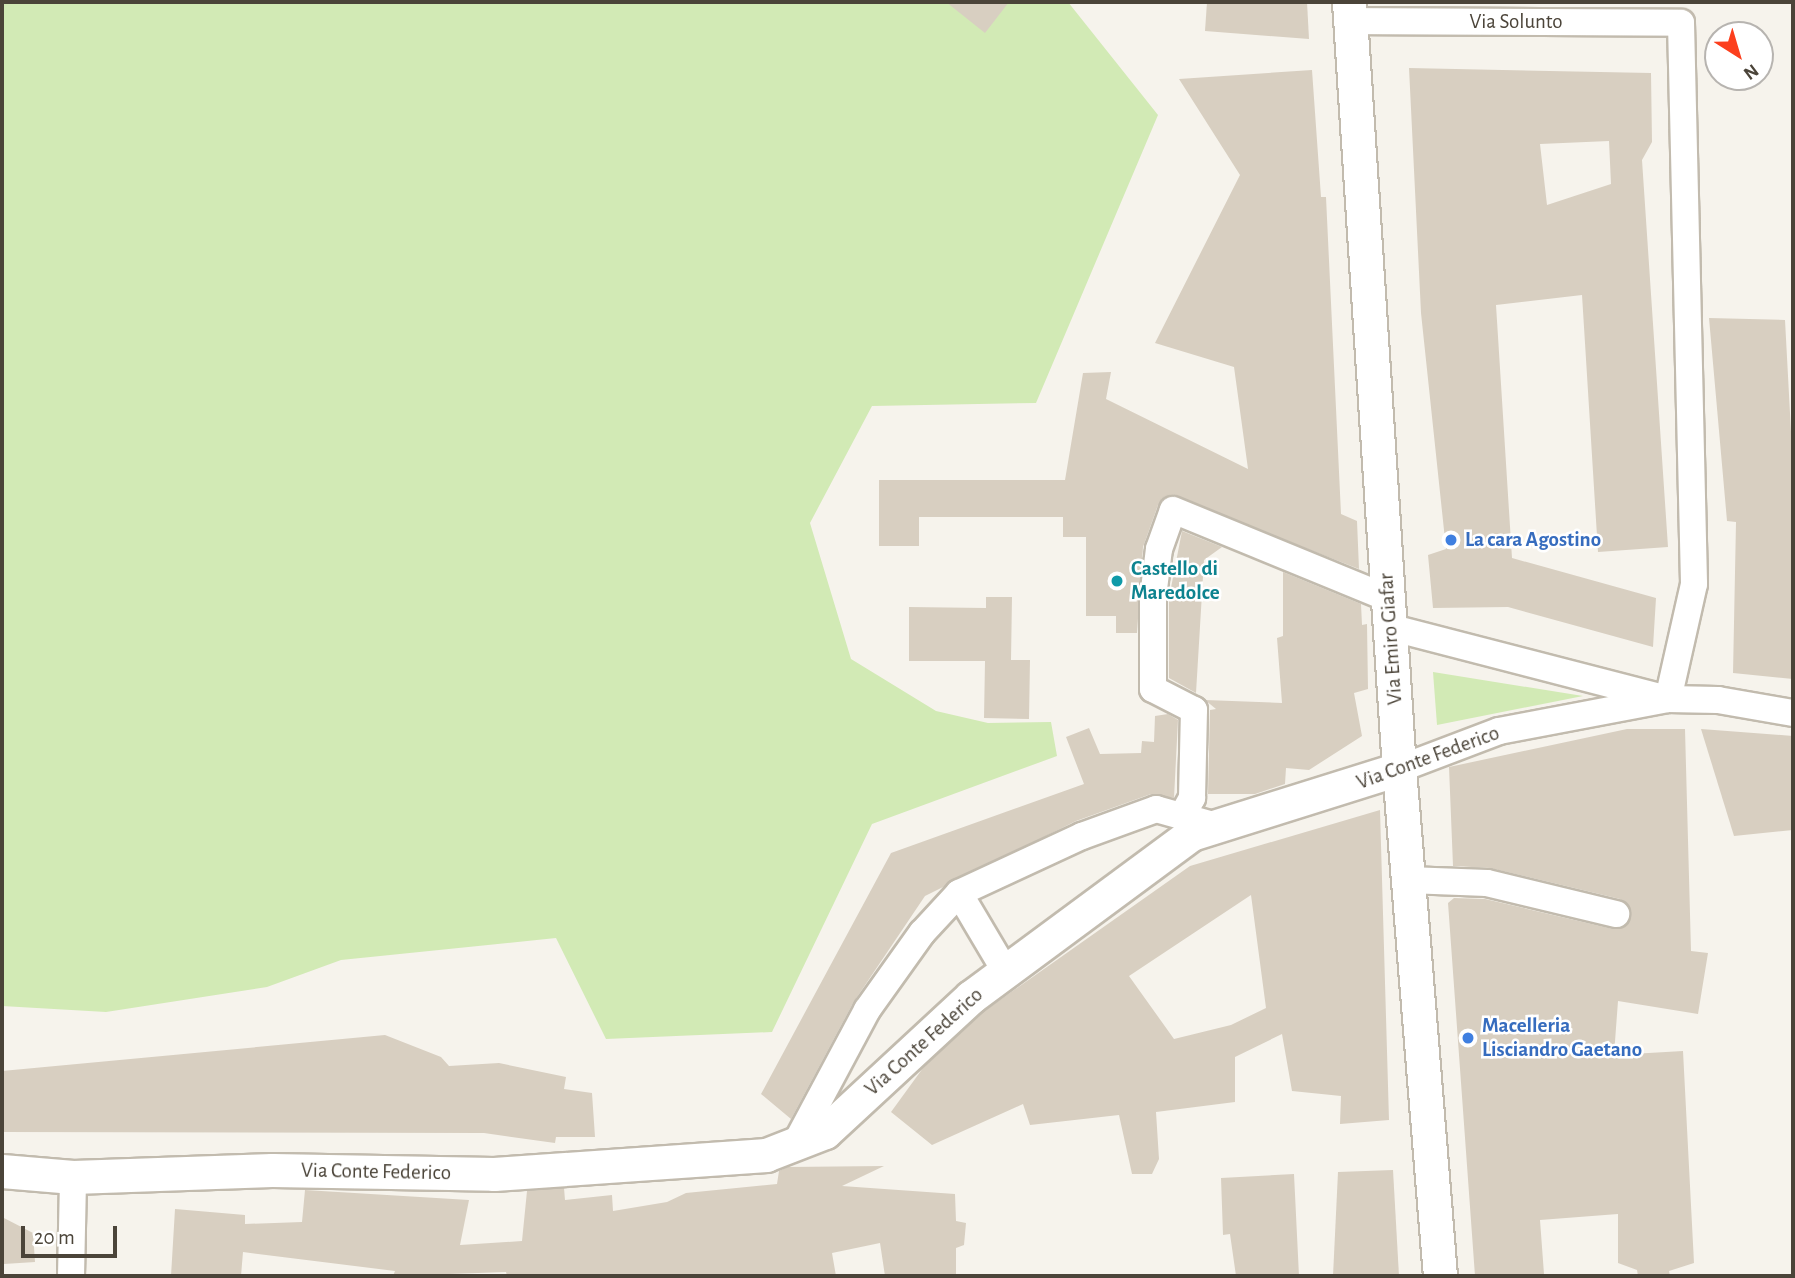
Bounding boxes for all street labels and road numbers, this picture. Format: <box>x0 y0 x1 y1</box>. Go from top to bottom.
street label: Via Solunto <box>1469 9 1563 35</box>
street label: Via Emiro Giafar <box>1374 572 1408 706</box>
street label: Via Conte Federico <box>1353 721 1503 795</box>
street label: Via Conte Federico <box>860 982 988 1102</box>
street label: Via Conte Federico <box>301 1158 451 1186</box>

